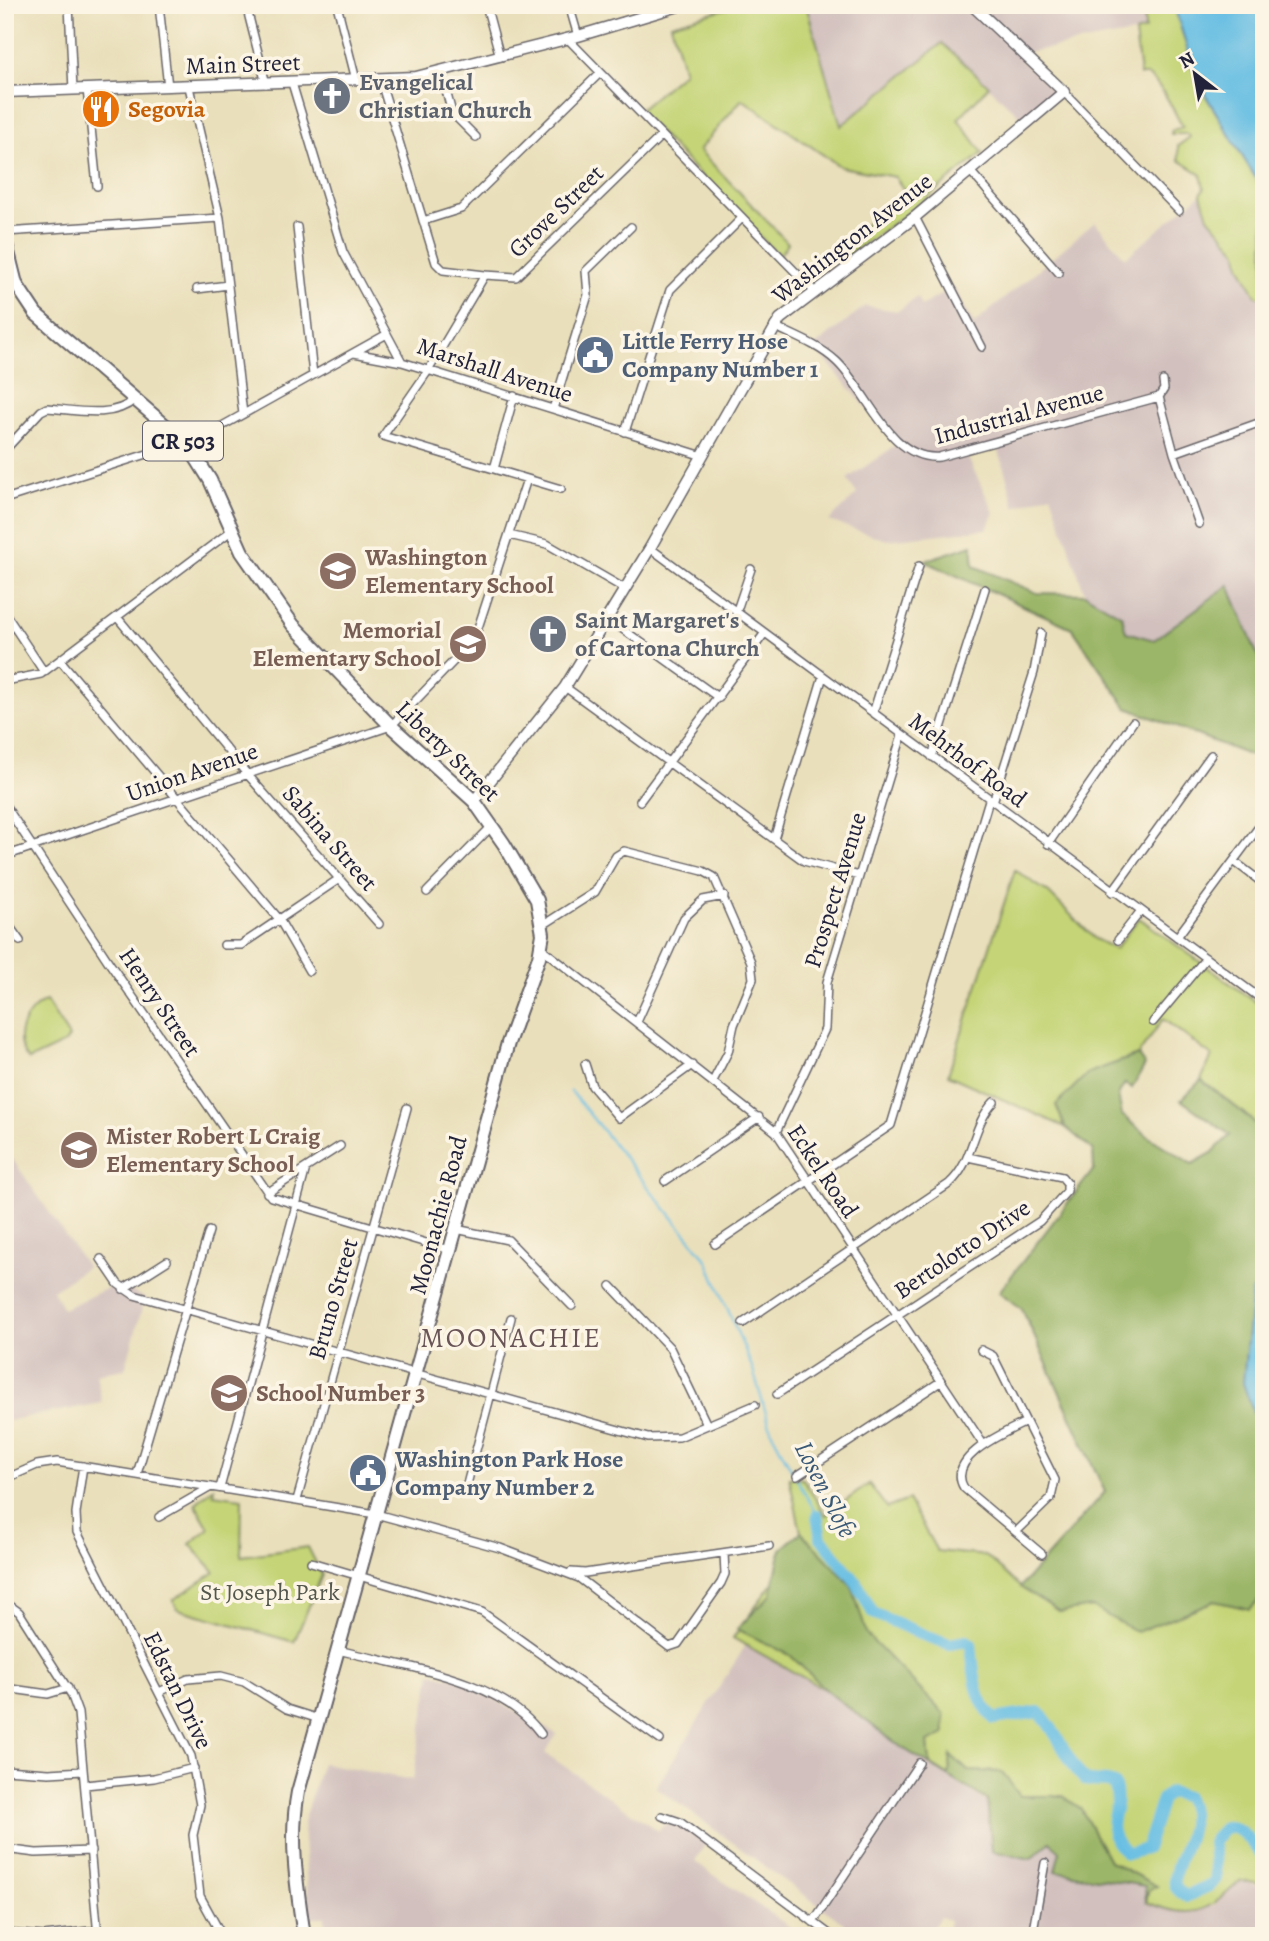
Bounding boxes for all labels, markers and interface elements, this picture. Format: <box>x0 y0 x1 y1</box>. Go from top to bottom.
north arrow <box>1160 38 1230 108</box>
text: N <box>1174 45 1200 75</box>
street label: Main Street <box>185 46 301 82</box>
place label: Evangelical Christian Church <box>359 66 532 126</box>
church icon: Evangelical Christian Church <box>311 75 353 117</box>
restaurant icon: Segovia <box>80 88 122 130</box>
place label: Segovia <box>128 93 206 125</box>
street label: Grove Street <box>501 157 611 264</box>
street label: Washington Avenue <box>764 165 939 311</box>
place label: Little Ferry Hose Company Number 1 <box>622 325 819 385</box>
street label: Marshall Avenue <box>413 330 577 410</box>
public building icon: Little Ferry Hose Company Number 1 <box>574 334 616 376</box>
street label: Industrial Avenue <box>931 376 1107 452</box>
road number: CR 503 <box>143 422 223 461</box>
place label: Washington Elementary School <box>364 541 554 601</box>
school or university icon: Washington Elementary School <box>317 550 359 592</box>
place label: Saint Margaret's of Cartona Church <box>575 604 760 664</box>
church icon: Saint Margaret's of Cartona Church <box>527 613 569 655</box>
place label: Memorial Elementary School <box>253 614 442 674</box>
school or university icon: Memorial Elementary School <box>447 623 489 665</box>
street label: Liberty Street <box>389 693 507 809</box>
street label: Mehrhof Road <box>902 705 1034 815</box>
street label: Union Avenue <box>122 735 262 809</box>
street label: Sabina Street <box>275 778 385 898</box>
street label: Prospect Avenue <box>796 808 874 972</box>
street label: Henry Street <box>112 941 208 1063</box>
street label: Eckel Road <box>780 1118 866 1224</box>
place label: Mister Robert L Craig Elementary School <box>106 1120 321 1180</box>
school or university icon: Mister Robert L Craig Elementary School <box>58 1129 100 1171</box>
street label: Moonachie Road <box>401 1132 475 1298</box>
street label: Bertolotto Drive <box>888 1192 1036 1306</box>
street label: Bruno Street <box>300 1234 366 1364</box>
district label: MOONACHIE <box>420 1319 602 1357</box>
school or university icon: School Number 3 <box>208 1372 250 1414</box>
place label: School Number 3 <box>256 1377 425 1409</box>
water label: Losen Slofe <box>786 1435 865 1544</box>
place label: Washington Park Hose Company Number 2 <box>394 1443 623 1503</box>
public building icon: Washington Park Hose Company Number 2 <box>347 1452 389 1494</box>
park label: St Joseph Park <box>200 1576 340 1608</box>
street label: Edstan Drive <box>136 1626 220 1754</box>

